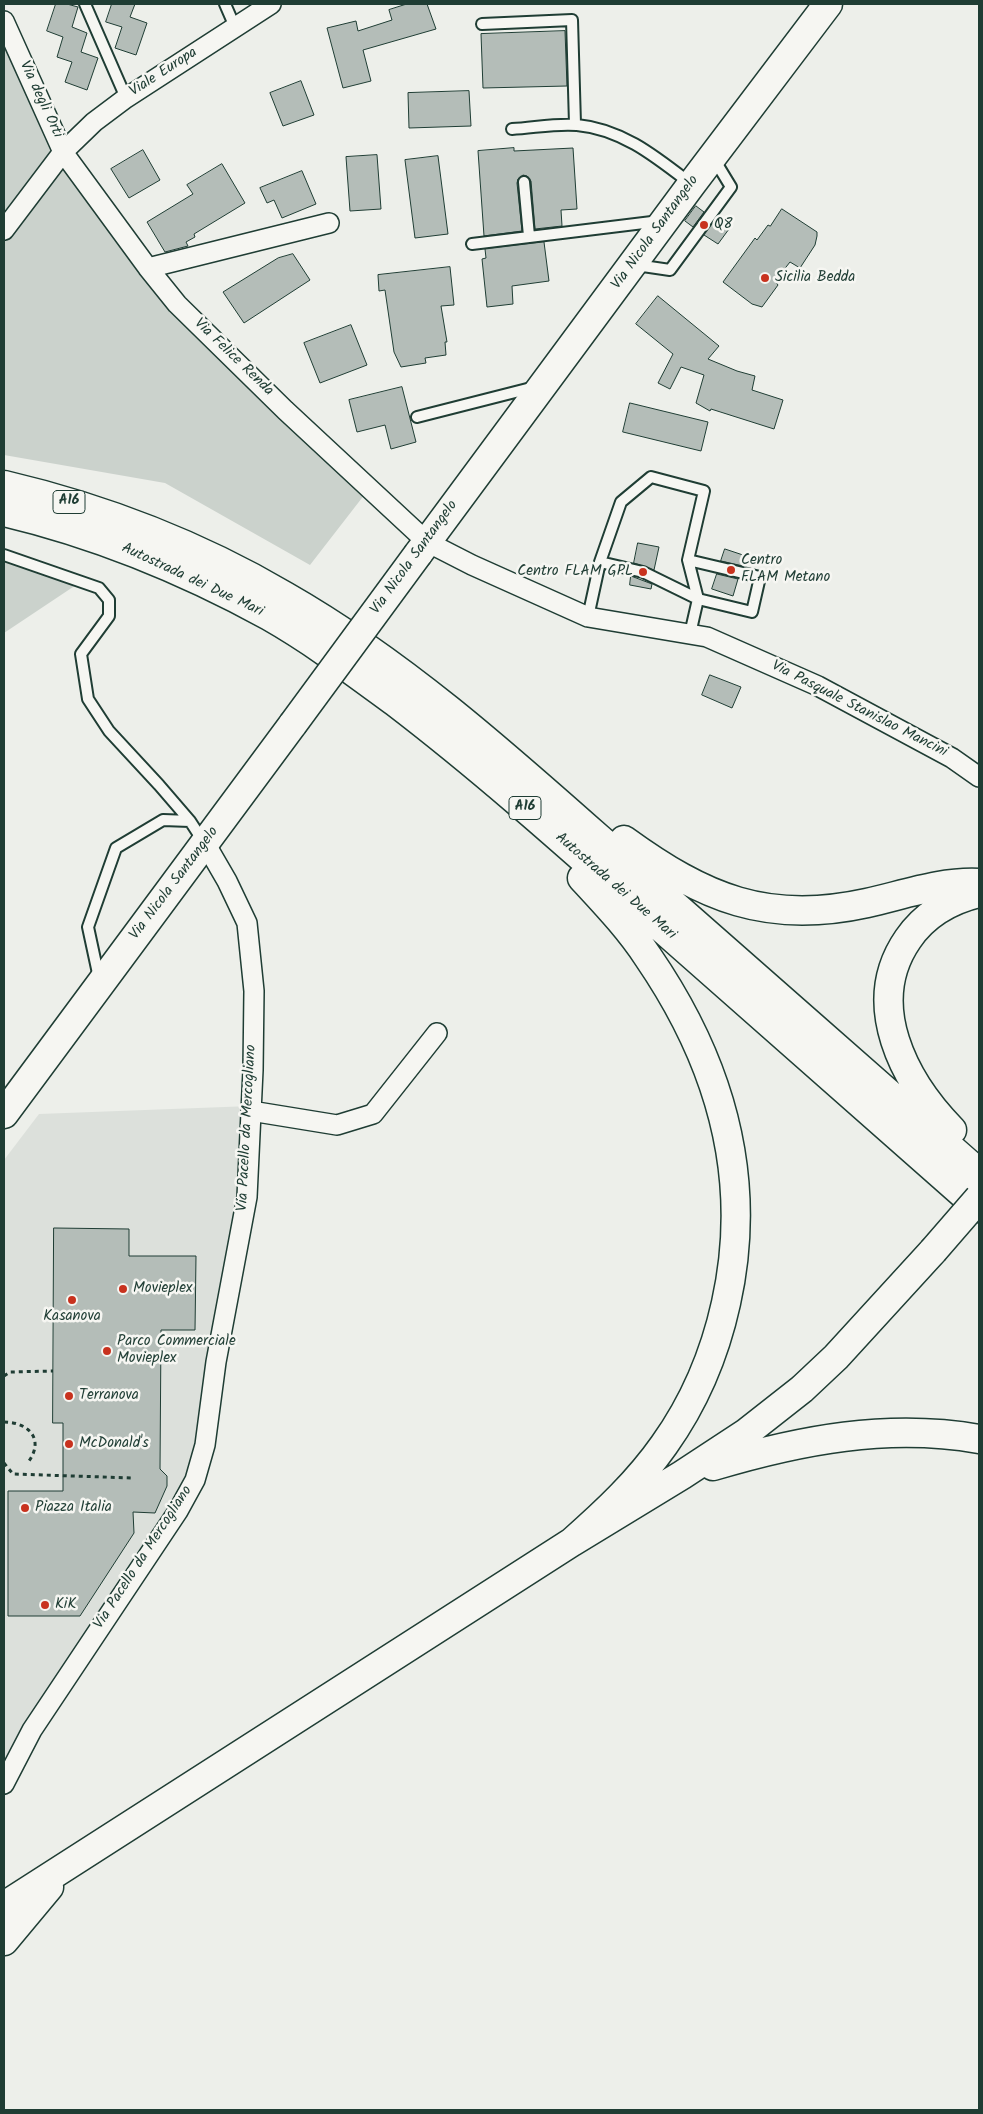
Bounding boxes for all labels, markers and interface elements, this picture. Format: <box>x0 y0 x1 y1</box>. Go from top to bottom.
street label: Viale Europa <box>127 44 201 102</box>
street label: Via degli Orti <box>14 59 66 141</box>
street label: Via Nicola Santangelo <box>609 172 703 294</box>
place label: Q8 <box>714 216 733 234</box>
marker: Q8 <box>698 219 710 231</box>
place label: Sicilia Bedda <box>775 269 855 287</box>
marker: Sicilia Bedda <box>759 272 771 284</box>
street label: Via Felice Renda <box>189 315 277 401</box>
road number: A16 <box>53 491 85 514</box>
street label: Via Nicola Santangelo <box>368 497 462 619</box>
street label: Autostrada dei Due Mari <box>118 540 266 622</box>
place label: Centro FLAM Metano <box>741 552 830 587</box>
place label: Centro FLAM GPL <box>517 563 633 581</box>
marker: Centro FLAM Metano <box>725 564 737 576</box>
marker: Centro FLAM GPL <box>637 566 649 578</box>
street label: Via Pasquale Stanislao Mancini <box>768 658 950 762</box>
road number: A16 <box>509 796 541 820</box>
street label: Via Nicola Santangelo <box>127 824 223 944</box>
street label: Autostrada dei Due Mari <box>551 830 679 944</box>
street label: Via Pacello da Mercogliano <box>235 1044 261 1212</box>
place label: Movieplex <box>133 1280 192 1298</box>
marker: Movieplex <box>117 1283 129 1295</box>
marker: Kasanova <box>66 1294 78 1306</box>
place label: Kasanova <box>43 1308 101 1326</box>
place label: Parco Commerciale Movieplex <box>117 1333 236 1368</box>
marker: Parco Commerciale Movieplex <box>101 1345 113 1357</box>
place label: Terranova <box>79 1387 139 1405</box>
marker: Terranova <box>63 1390 75 1402</box>
place label: McDonald's <box>79 1435 149 1453</box>
marker: McDonald's <box>63 1438 75 1450</box>
street label: Via Pacello da Mercogliano <box>91 1483 197 1633</box>
place label: Piazza Italia <box>35 1499 112 1517</box>
marker: Piazza Italia <box>19 1502 31 1514</box>
place label: KiK <box>55 1596 76 1614</box>
marker: KiK <box>39 1599 51 1611</box>

